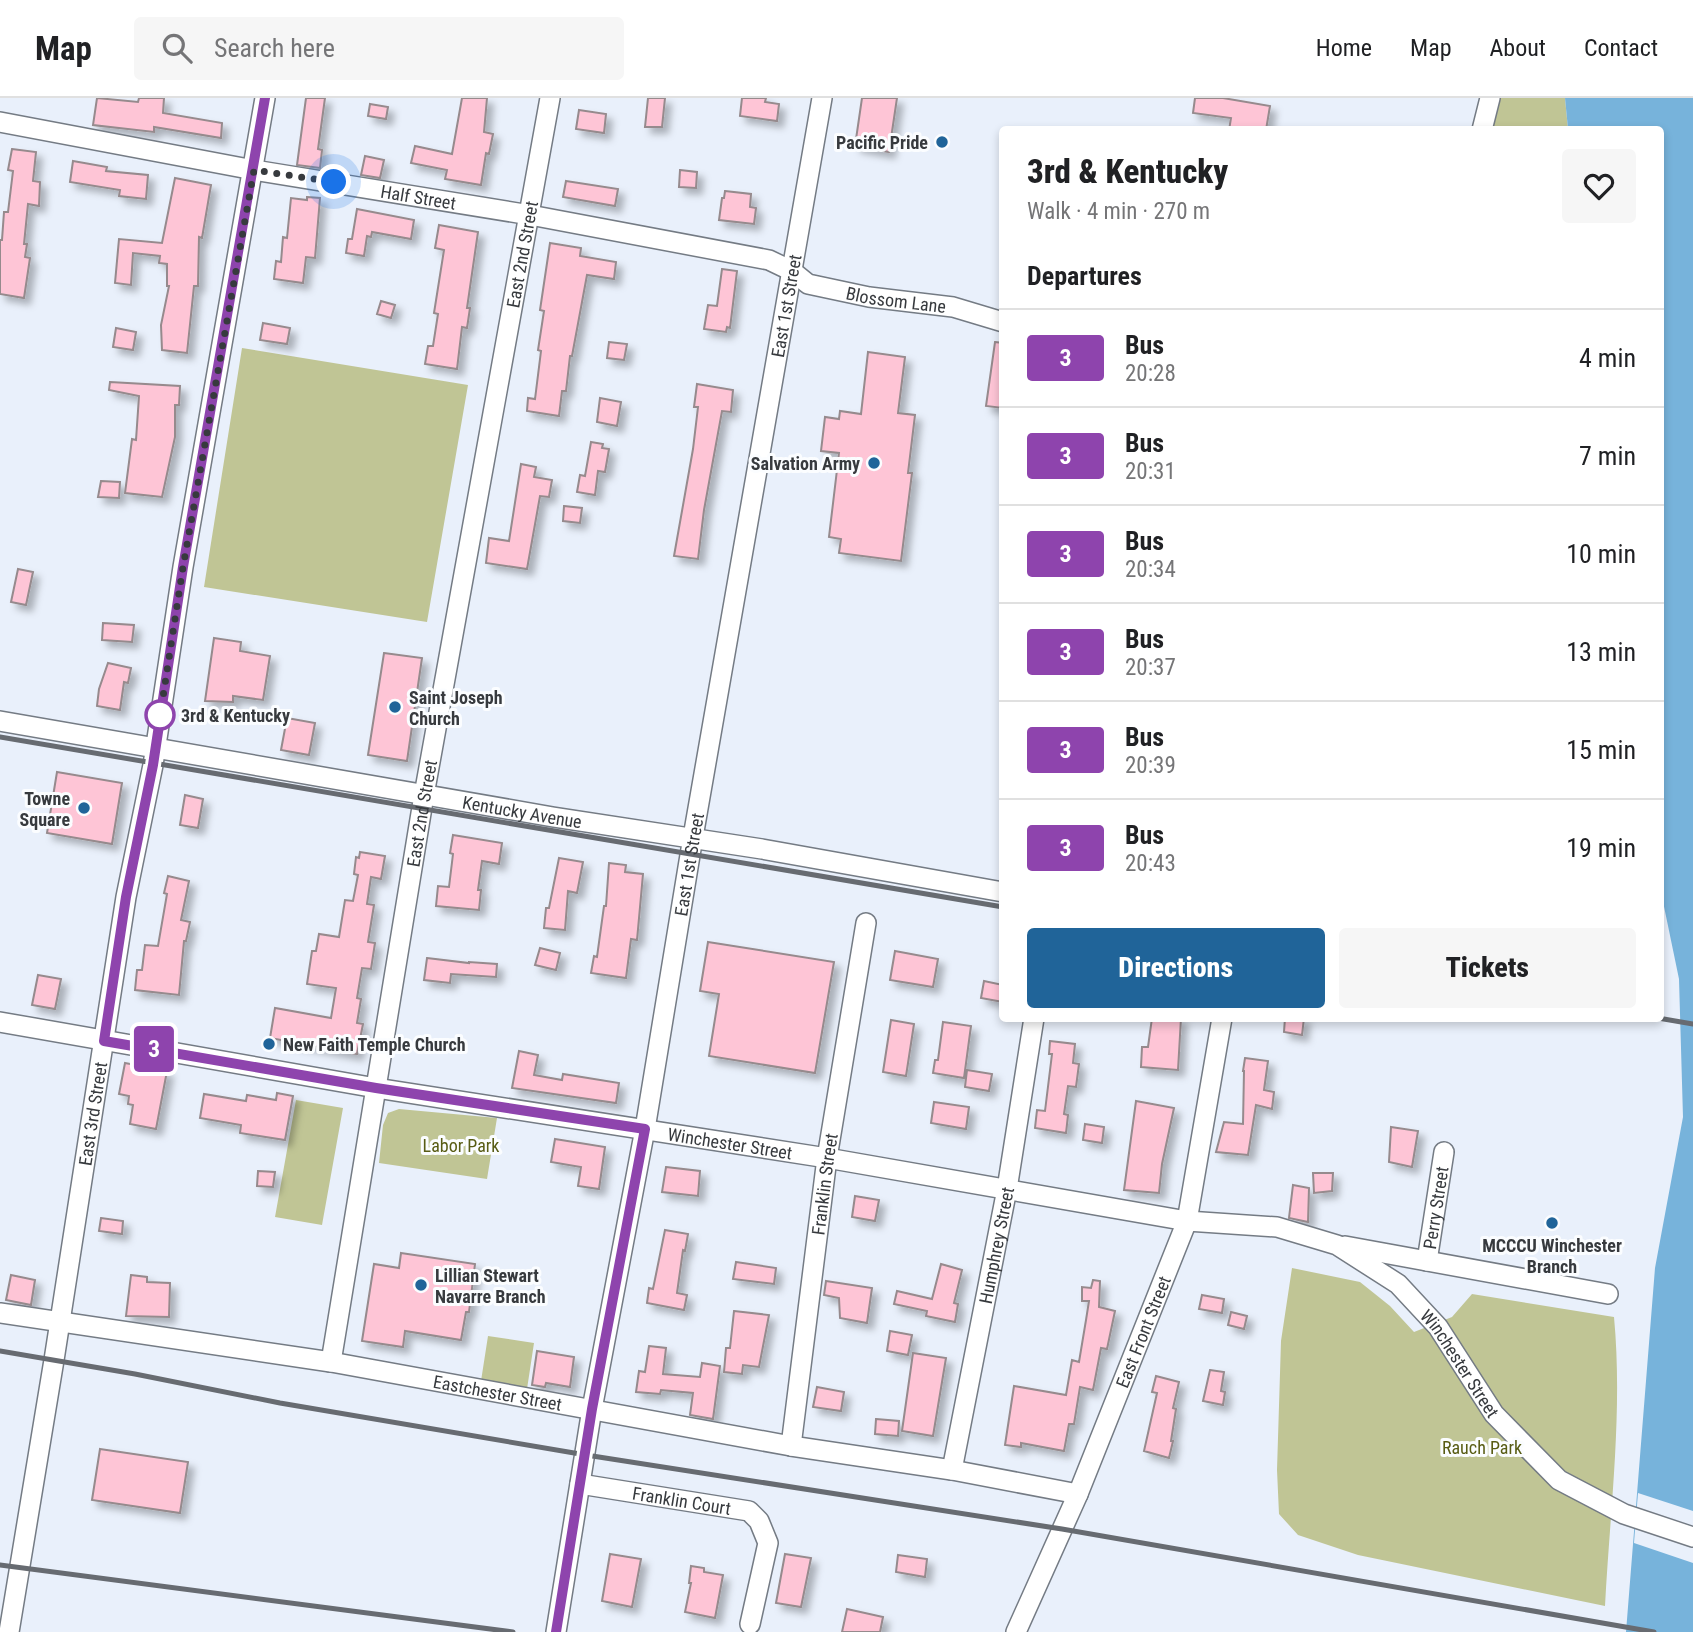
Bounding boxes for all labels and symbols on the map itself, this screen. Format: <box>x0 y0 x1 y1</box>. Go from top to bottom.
place label: Pacific Pride <box>836 132 928 153</box>
marker: Pacific Pride <box>934 134 950 150</box>
your location <box>316 164 351 199</box>
street label: Half Street <box>379 180 458 213</box>
street label: East 2nd Street <box>502 199 542 309</box>
street label: East 1st Street <box>766 253 805 359</box>
street label: Blossom Lane <box>844 282 947 317</box>
place label: Salvation Army <box>751 453 860 474</box>
marker: Salvation Army <box>866 455 882 471</box>
place label: Saint Joseph Church <box>409 687 503 729</box>
marker: Saint Joseph Church <box>387 699 403 715</box>
marker: 3rd & Kentucky <box>145 700 175 730</box>
place label: 3rd & Kentucky <box>181 705 290 726</box>
street label: East 2nd Street <box>402 758 441 868</box>
place label: Towne Square <box>20 788 70 830</box>
street label: Kentucky Avenue <box>461 791 583 832</box>
marker: Towne Square <box>76 800 92 816</box>
street label: East 1st Street <box>670 811 708 917</box>
line badge: 3 <box>131 1026 177 1072</box>
place label: New Faith Temple Church <box>283 1034 466 1055</box>
marker: New Faith Temple Church <box>261 1036 277 1052</box>
street label: East 3rd Street <box>74 1060 111 1167</box>
street label: Winchester Street <box>666 1123 794 1163</box>
street label: Franklin Street <box>807 1132 841 1236</box>
park label: Labor Park <box>423 1135 499 1156</box>
street label: Perry Street <box>1419 1165 1452 1250</box>
street label: Humphrey Street <box>974 1185 1018 1305</box>
marker: MCCCU Winchester Branch <box>1544 1215 1560 1231</box>
place label: MCCCU Winchester Branch <box>1482 1235 1622 1277</box>
place label: Lillian Stewart Navarre Branch <box>435 1265 546 1307</box>
street label: East Front Street <box>1111 1273 1174 1391</box>
marker: Lillian Stewart Navarre Branch <box>413 1277 429 1293</box>
street label: Winchester Street <box>1416 1305 1504 1421</box>
street label: Eastchester Street <box>432 1370 564 1414</box>
park label: Rauch Park <box>1442 1437 1522 1458</box>
street label: Franklin Court <box>631 1482 732 1518</box>

